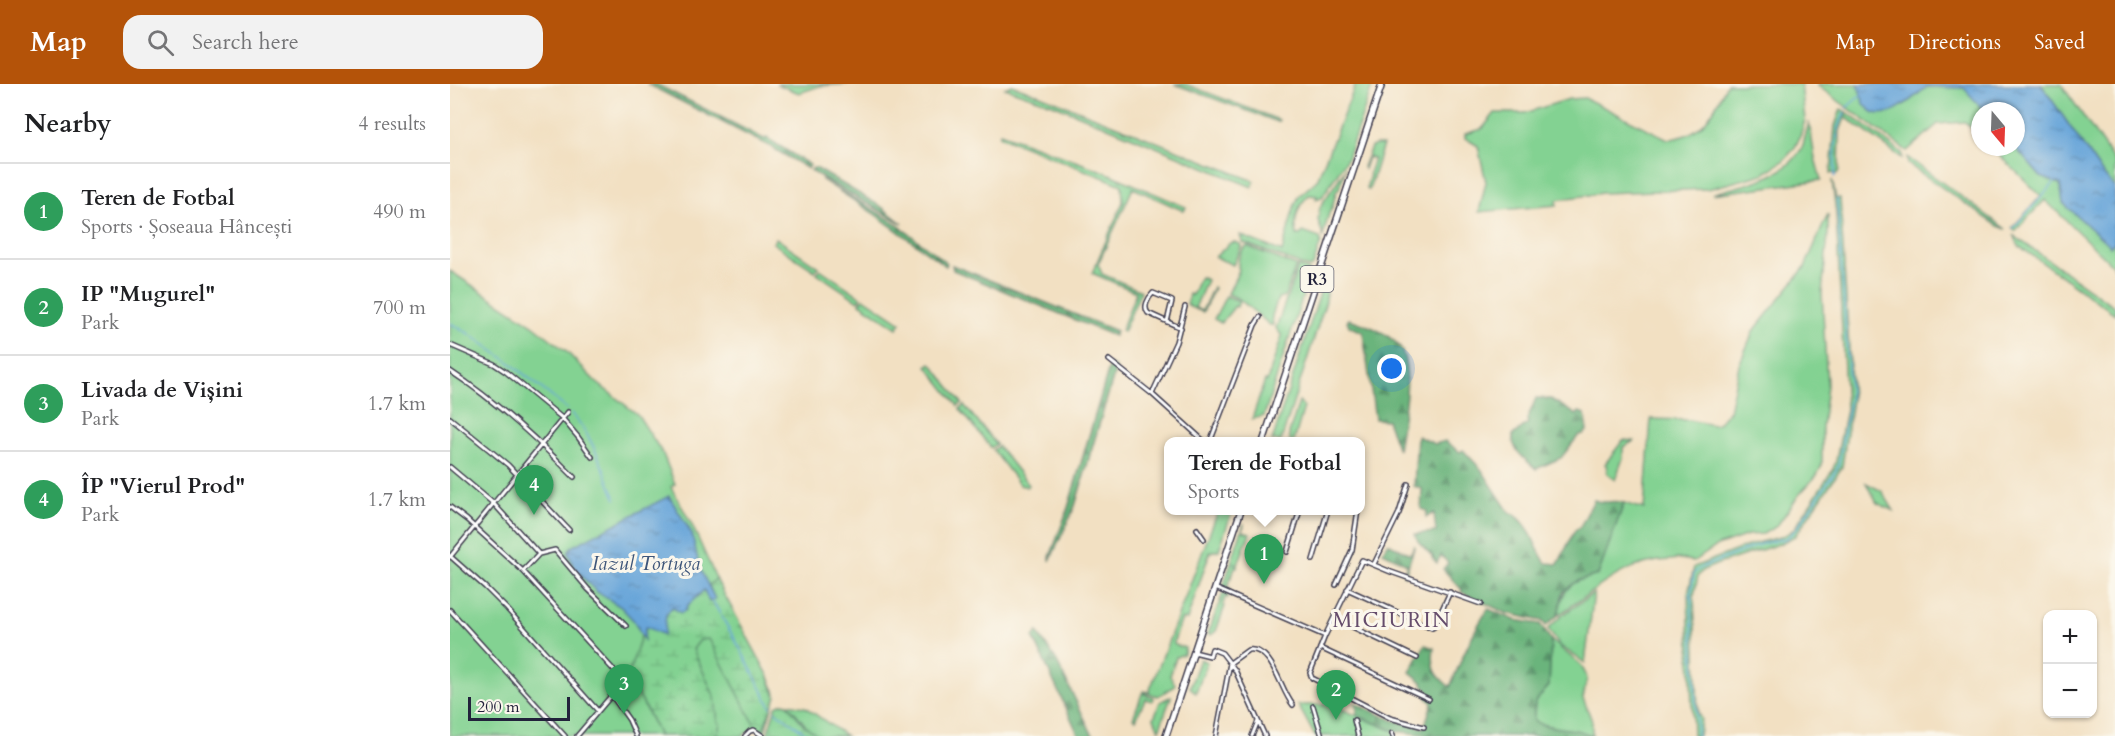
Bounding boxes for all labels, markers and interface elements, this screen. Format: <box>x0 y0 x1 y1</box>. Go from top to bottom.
search box <box>123 15 543 69</box>
text: Map <box>30 23 87 61</box>
icon: search <box>144 26 177 59</box>
text: Search here <box>192 27 299 57</box>
text: Map <box>1835 28 1875 57</box>
text: Directions <box>1908 28 2001 57</box>
text: Saved <box>2034 28 2085 57</box>
north arrow <box>1971 102 2025 156</box>
text: Nearby <box>24 106 112 141</box>
text: 4 results <box>358 110 426 137</box>
text: Teren de Fotbal <box>81 183 235 213</box>
text: 1 <box>38 198 49 225</box>
text: 490 m <box>373 198 426 225</box>
text: Sports · Șoseaua Hâncești <box>81 213 292 240</box>
road number: R3 <box>1300 266 1334 292</box>
text: IP "Mugurel" <box>81 279 215 309</box>
text: 2 <box>38 294 49 321</box>
text: 700 m <box>373 294 426 321</box>
text: Park <box>81 309 119 336</box>
your location <box>1377 354 1406 383</box>
text: Livada de Vișini <box>81 375 243 405</box>
text: 3 <box>38 390 49 417</box>
text: 1.7 km <box>367 390 426 417</box>
text: Park <box>81 405 119 432</box>
popup <box>1164 437 1365 515</box>
text: Teren de Fotbal <box>1188 448 1341 478</box>
pin: 4 <box>514 466 554 515</box>
text: ÎP "Vierul Prod" <box>81 471 245 501</box>
text: Sports <box>1188 478 1239 505</box>
text: 4 <box>38 486 49 513</box>
text: 1.7 km <box>367 486 426 513</box>
text: Park <box>81 501 119 528</box>
pin: 1 <box>1244 534 1284 584</box>
water label: Iazul Tortuga <box>592 550 700 577</box>
district label: MICIURIN <box>1333 606 1451 635</box>
map controls <box>2043 610 2097 718</box>
button: + <box>2043 610 2097 664</box>
pin: 3 <box>604 664 644 714</box>
button: − <box>2043 664 2097 718</box>
pin: 2 <box>1316 670 1356 720</box>
scale bar <box>468 694 570 722</box>
text: 200 m <box>477 696 519 718</box>

